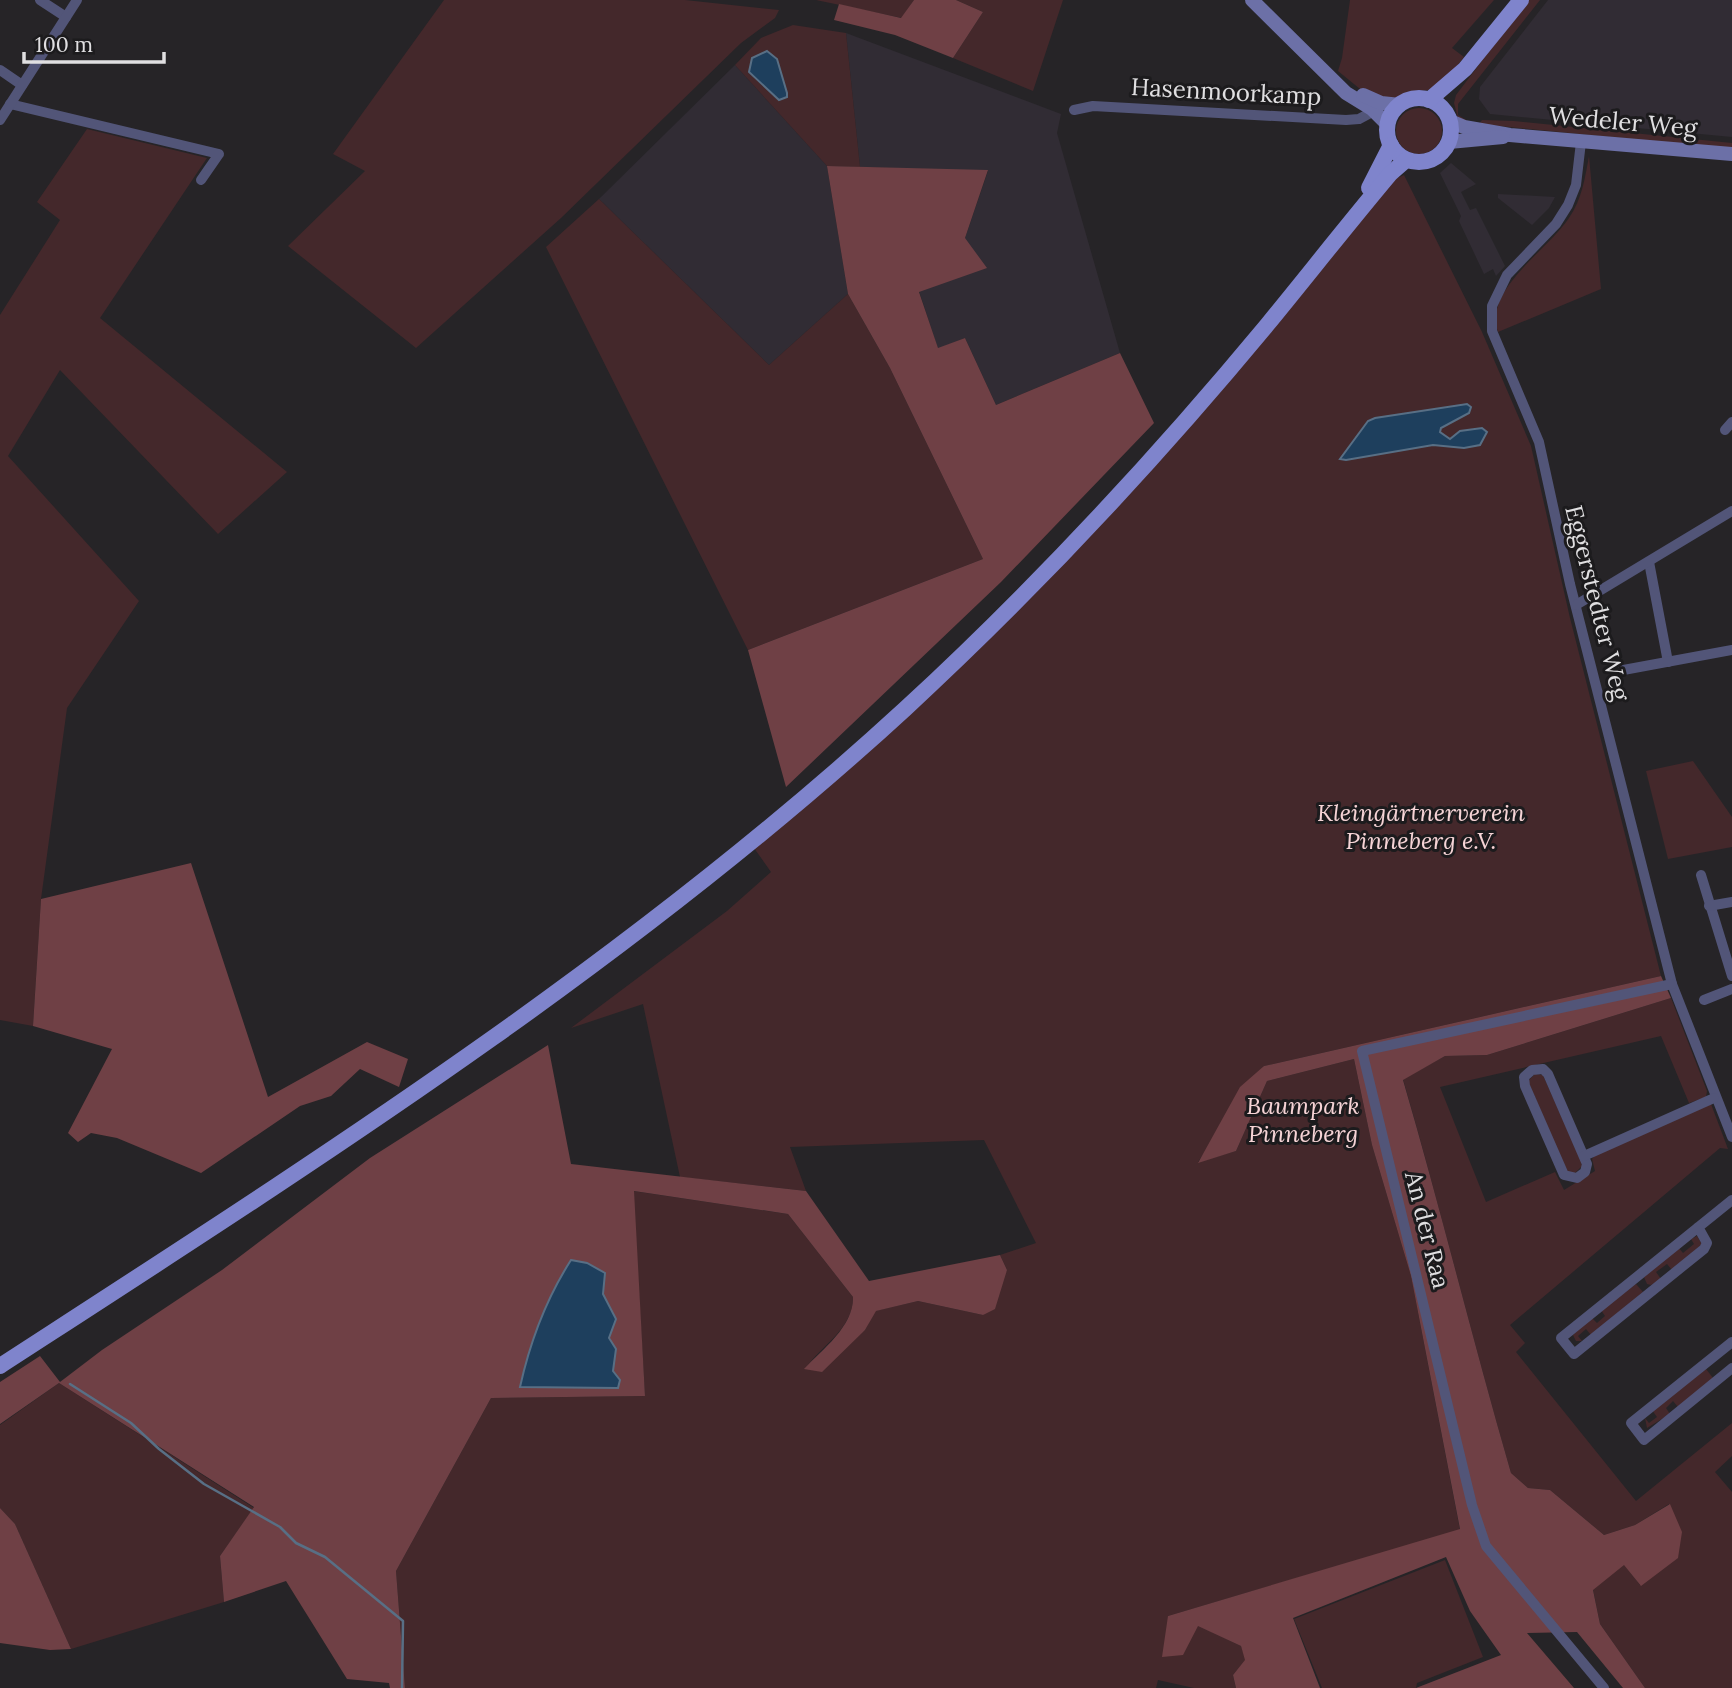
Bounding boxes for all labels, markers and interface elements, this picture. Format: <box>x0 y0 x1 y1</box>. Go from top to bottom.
scale bar <box>24 21 164 65</box>
text: 100 m <box>35 31 93 58</box>
street label: Hasenmoorkamp <box>1130 71 1322 112</box>
street label: Wedeler Weg <box>1548 100 1699 143</box>
street label: Eggerstedter Weg <box>1558 502 1637 705</box>
park label: Kleingärtnerverein Pinneberg e.V. <box>1317 797 1525 856</box>
park label: Baumpark Pinneberg <box>1246 1090 1360 1149</box>
street label: An der Raa <box>1398 1167 1457 1292</box>

